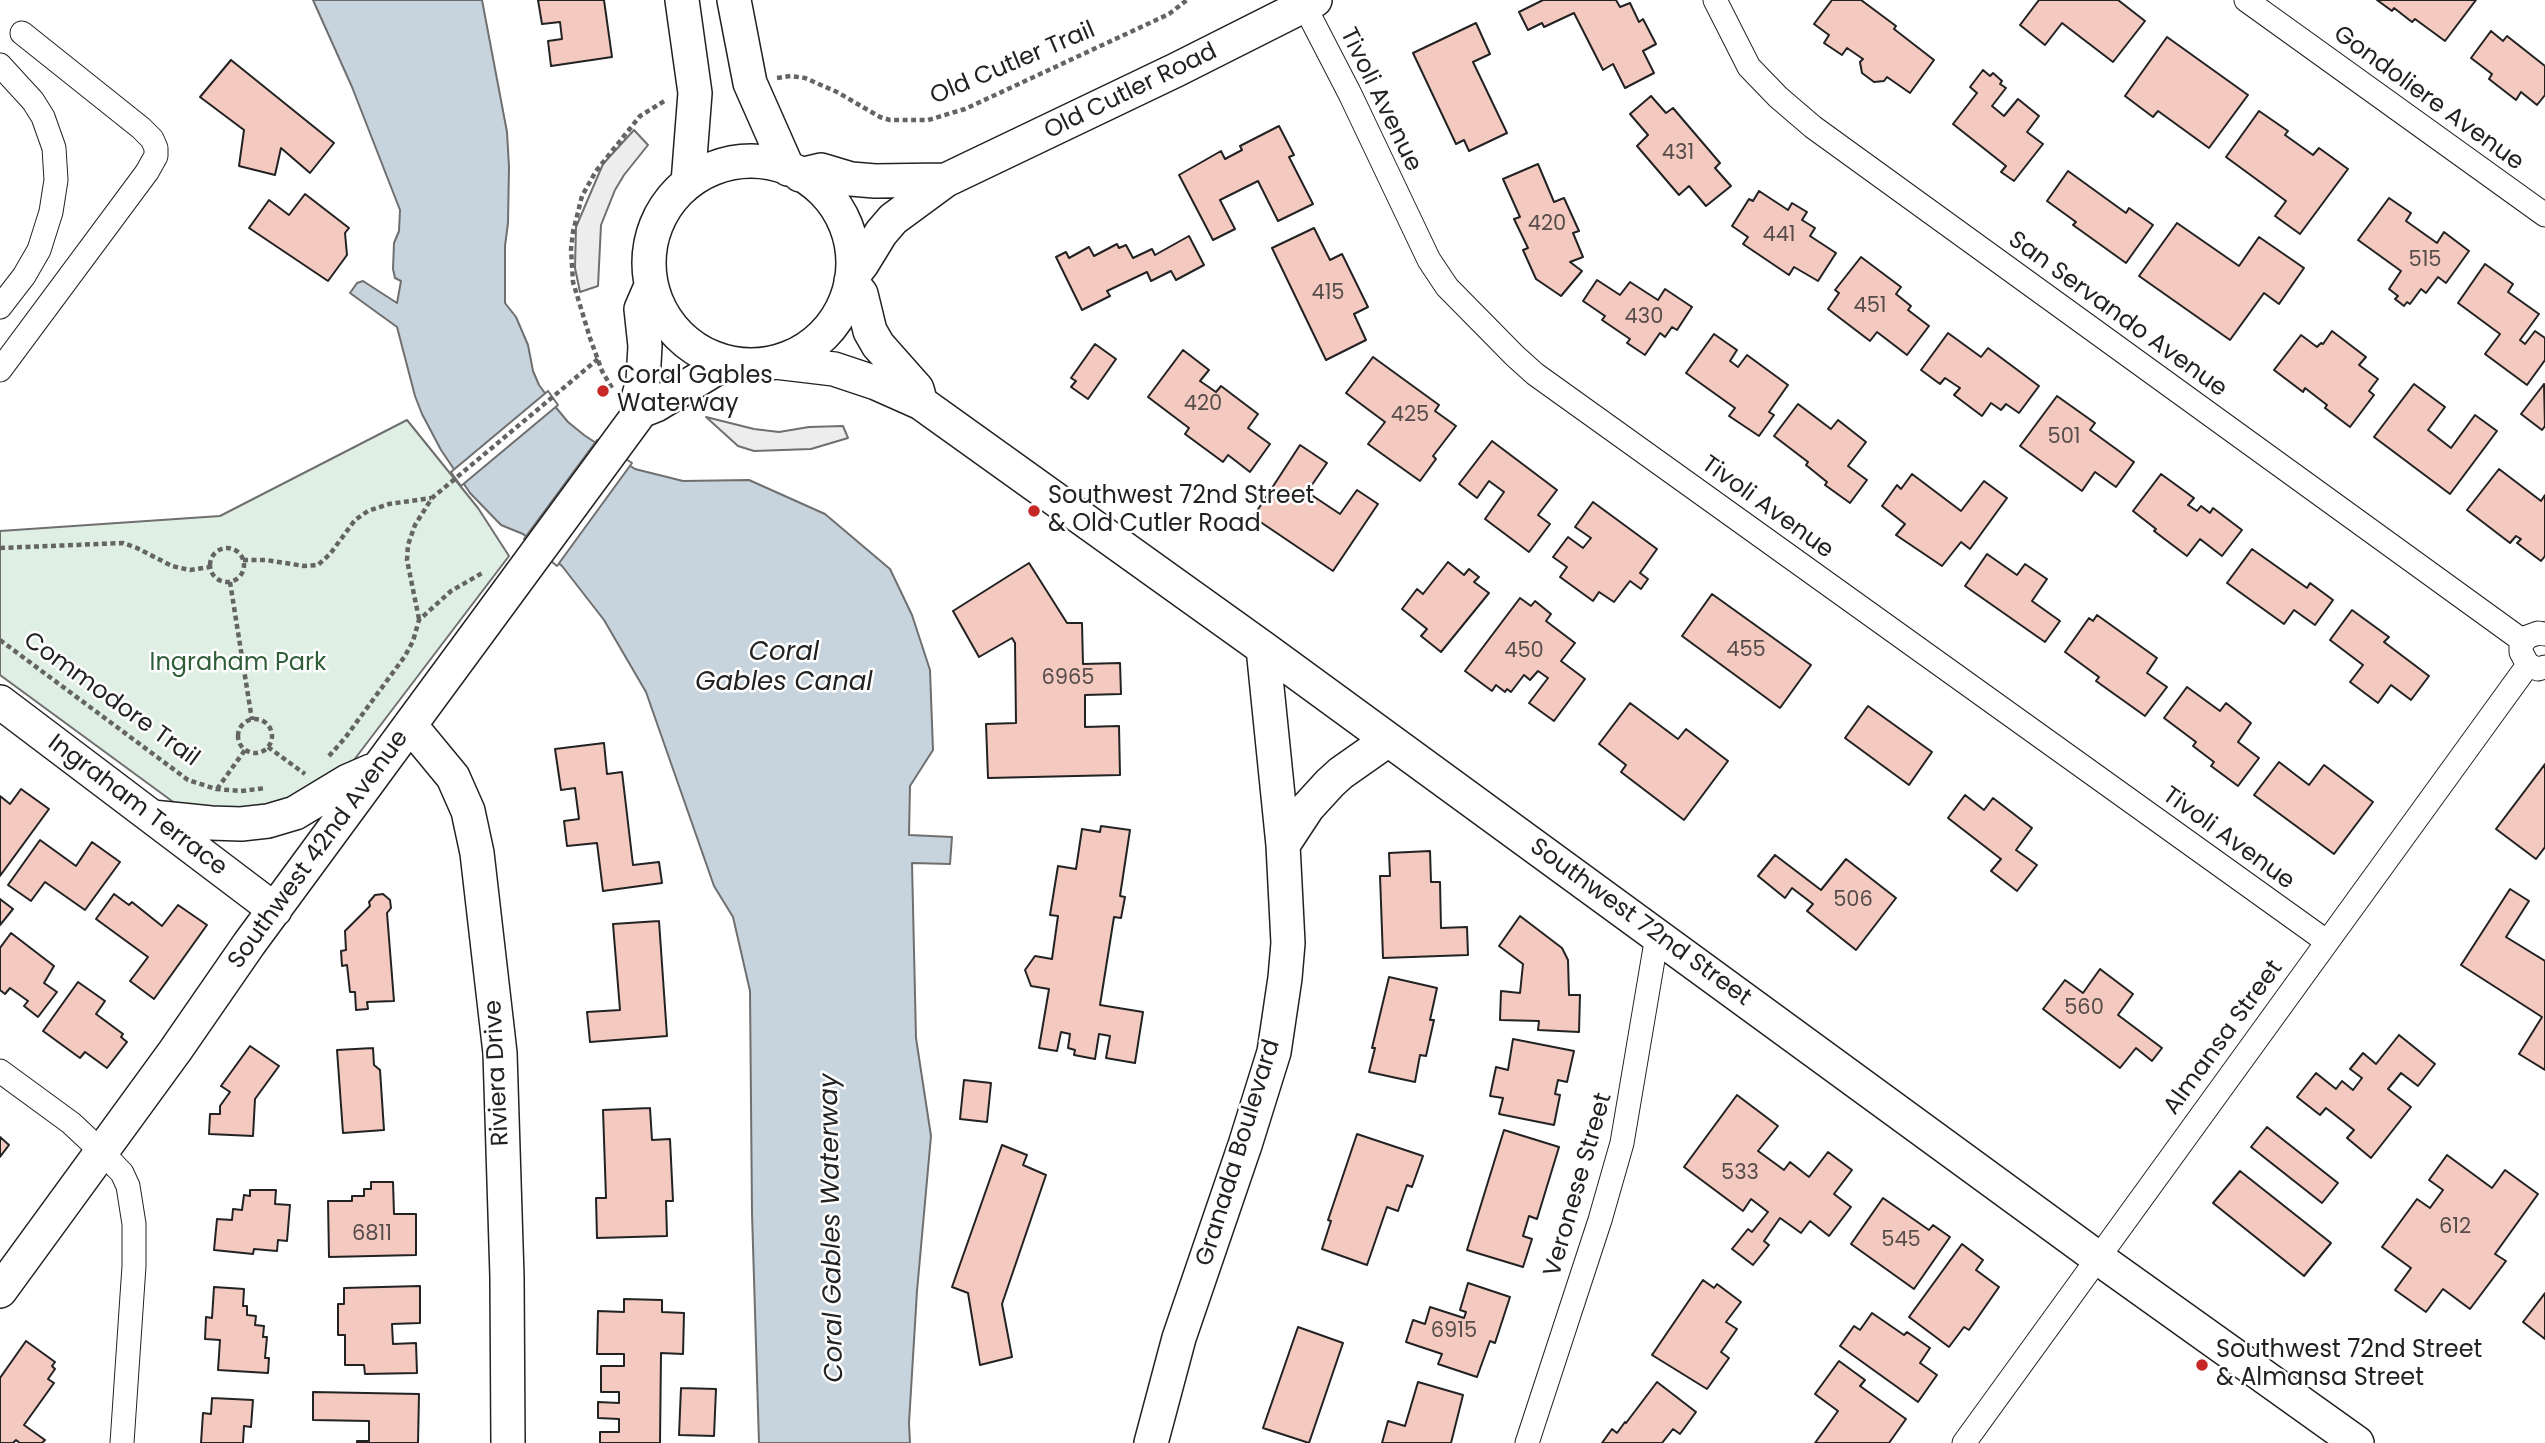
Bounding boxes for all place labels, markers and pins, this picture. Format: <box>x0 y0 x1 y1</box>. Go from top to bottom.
place label: Coral Gables Waterway <box>617 363 773 419</box>
marker: Coral Gables Waterway <box>595 383 611 399</box>
place label: Southwest 72nd Street & Old Cutler Road <box>1048 483 1314 539</box>
marker: Southwest 72nd Street & Old Cutler Road <box>1026 503 1042 519</box>
place label: Southwest 72nd Street & Almansa Street <box>2216 1337 2482 1393</box>
marker: Southwest 72nd Street & Almansa Street <box>2194 1357 2210 1373</box>

